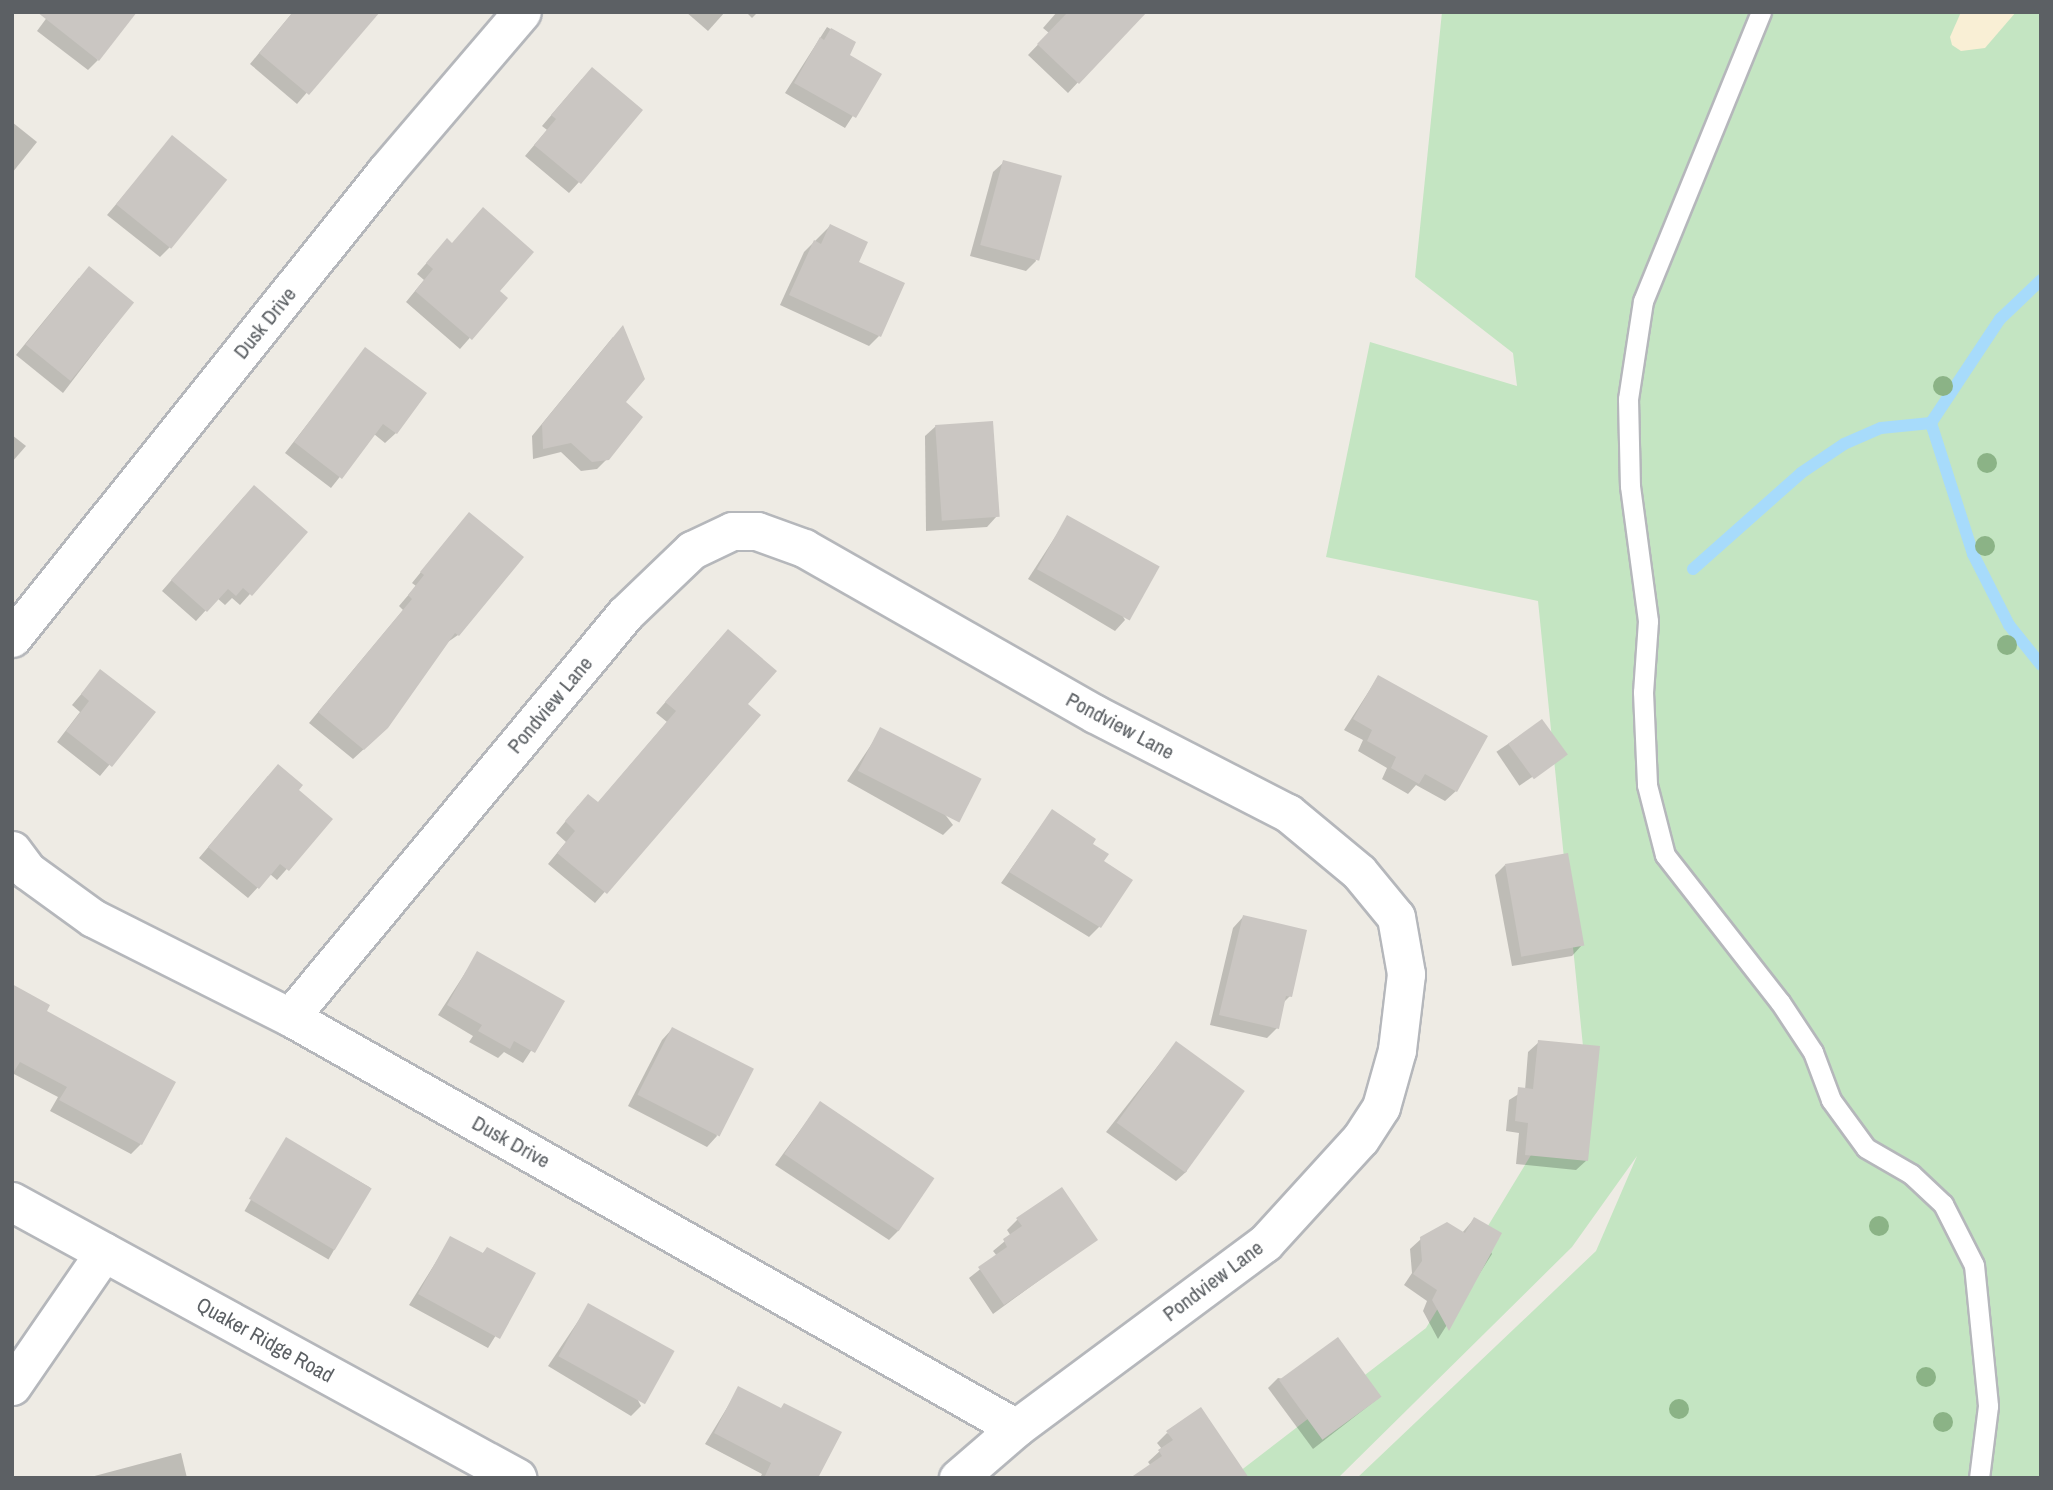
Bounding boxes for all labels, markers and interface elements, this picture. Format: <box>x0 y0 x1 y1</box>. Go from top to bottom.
street label: Dusk Drive <box>228 282 302 364</box>
street label: Pondview Lane <box>502 651 598 759</box>
street label: Pondview Lane <box>1062 687 1178 765</box>
street label: Dusk Drive <box>468 1110 554 1174</box>
street label: Pondview Lane <box>1158 1235 1268 1327</box>
street label: Quaker Ridge Road <box>192 1292 338 1388</box>

